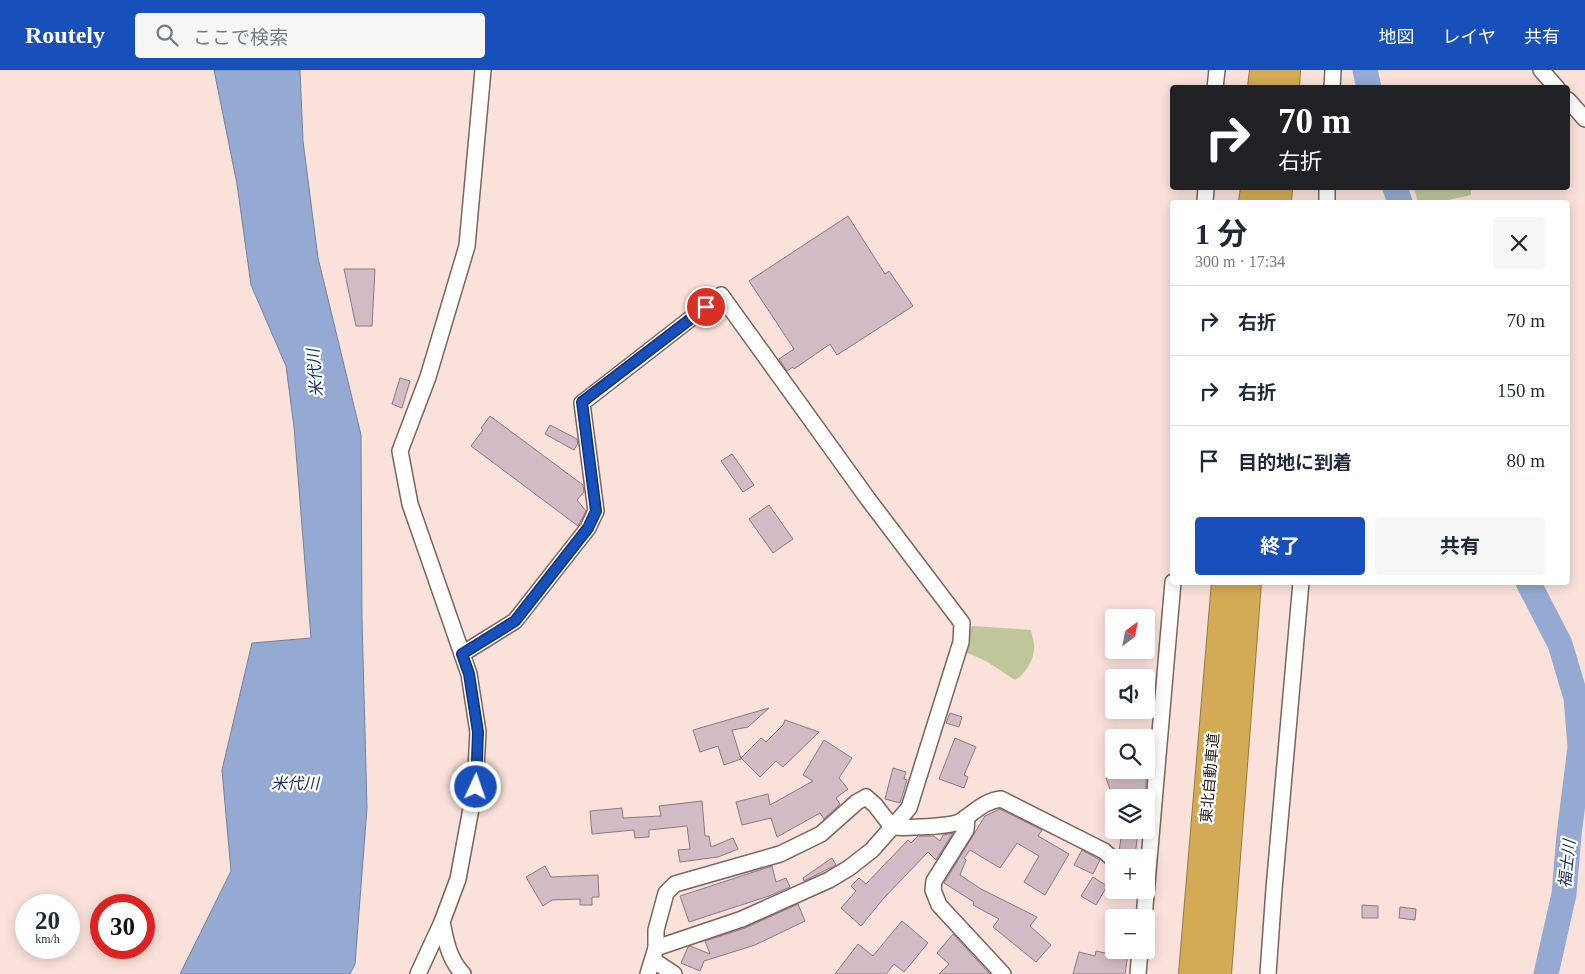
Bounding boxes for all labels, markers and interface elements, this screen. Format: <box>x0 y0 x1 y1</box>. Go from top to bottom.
search box <box>135 13 485 58</box>
icon: search <box>153 21 181 49</box>
text: Routely <box>25 22 105 48</box>
text: ここで検索 <box>193 27 288 48</box>
text: 地図 <box>1379 27 1415 47</box>
text: レイヤ <box>1443 27 1496 47</box>
text: 共有 <box>1524 27 1560 47</box>
text: 70 m <box>1278 102 1351 141</box>
icon: right <box>1195 105 1260 170</box>
text: 右折 <box>1278 149 1322 174</box>
text: 1 分 <box>1195 217 1248 250</box>
button: close <box>1493 217 1545 269</box>
text: 300 m · 17:34 <box>1195 253 1285 270</box>
pin <box>685 286 727 328</box>
icon: arrive <box>692 293 720 321</box>
icon: right <box>1195 307 1223 335</box>
text: 70 m <box>1506 310 1545 331</box>
text: 右折 <box>1238 312 1276 333</box>
water label: 米代川 <box>304 346 326 398</box>
icon: right <box>1195 377 1223 405</box>
text: 150 m <box>1497 380 1545 401</box>
text: 右折 <box>1238 382 1276 403</box>
icon: arrive <box>1195 447 1223 475</box>
text: 80 m <box>1506 450 1545 471</box>
text: 目的地に到着 <box>1238 452 1352 473</box>
button: 終了 <box>1195 517 1365 575</box>
button: 共有 <box>1375 517 1545 575</box>
north arrow <box>1105 609 1155 659</box>
map controls <box>1105 609 1155 959</box>
button: sound <box>1105 669 1155 719</box>
button: search <box>1105 729 1155 779</box>
street label: 東北自動車道 <box>1197 732 1222 824</box>
position arrow <box>449 760 501 812</box>
water label: 米代川 <box>271 775 321 792</box>
button: layers <box>1105 789 1155 839</box>
water label: 福士川 <box>1556 837 1578 889</box>
button: + <box>1105 849 1155 899</box>
speed limit sign: 30 <box>90 894 155 959</box>
text: 20 <box>35 907 60 934</box>
button: − <box>1105 909 1155 959</box>
text: km/h <box>35 932 60 946</box>

